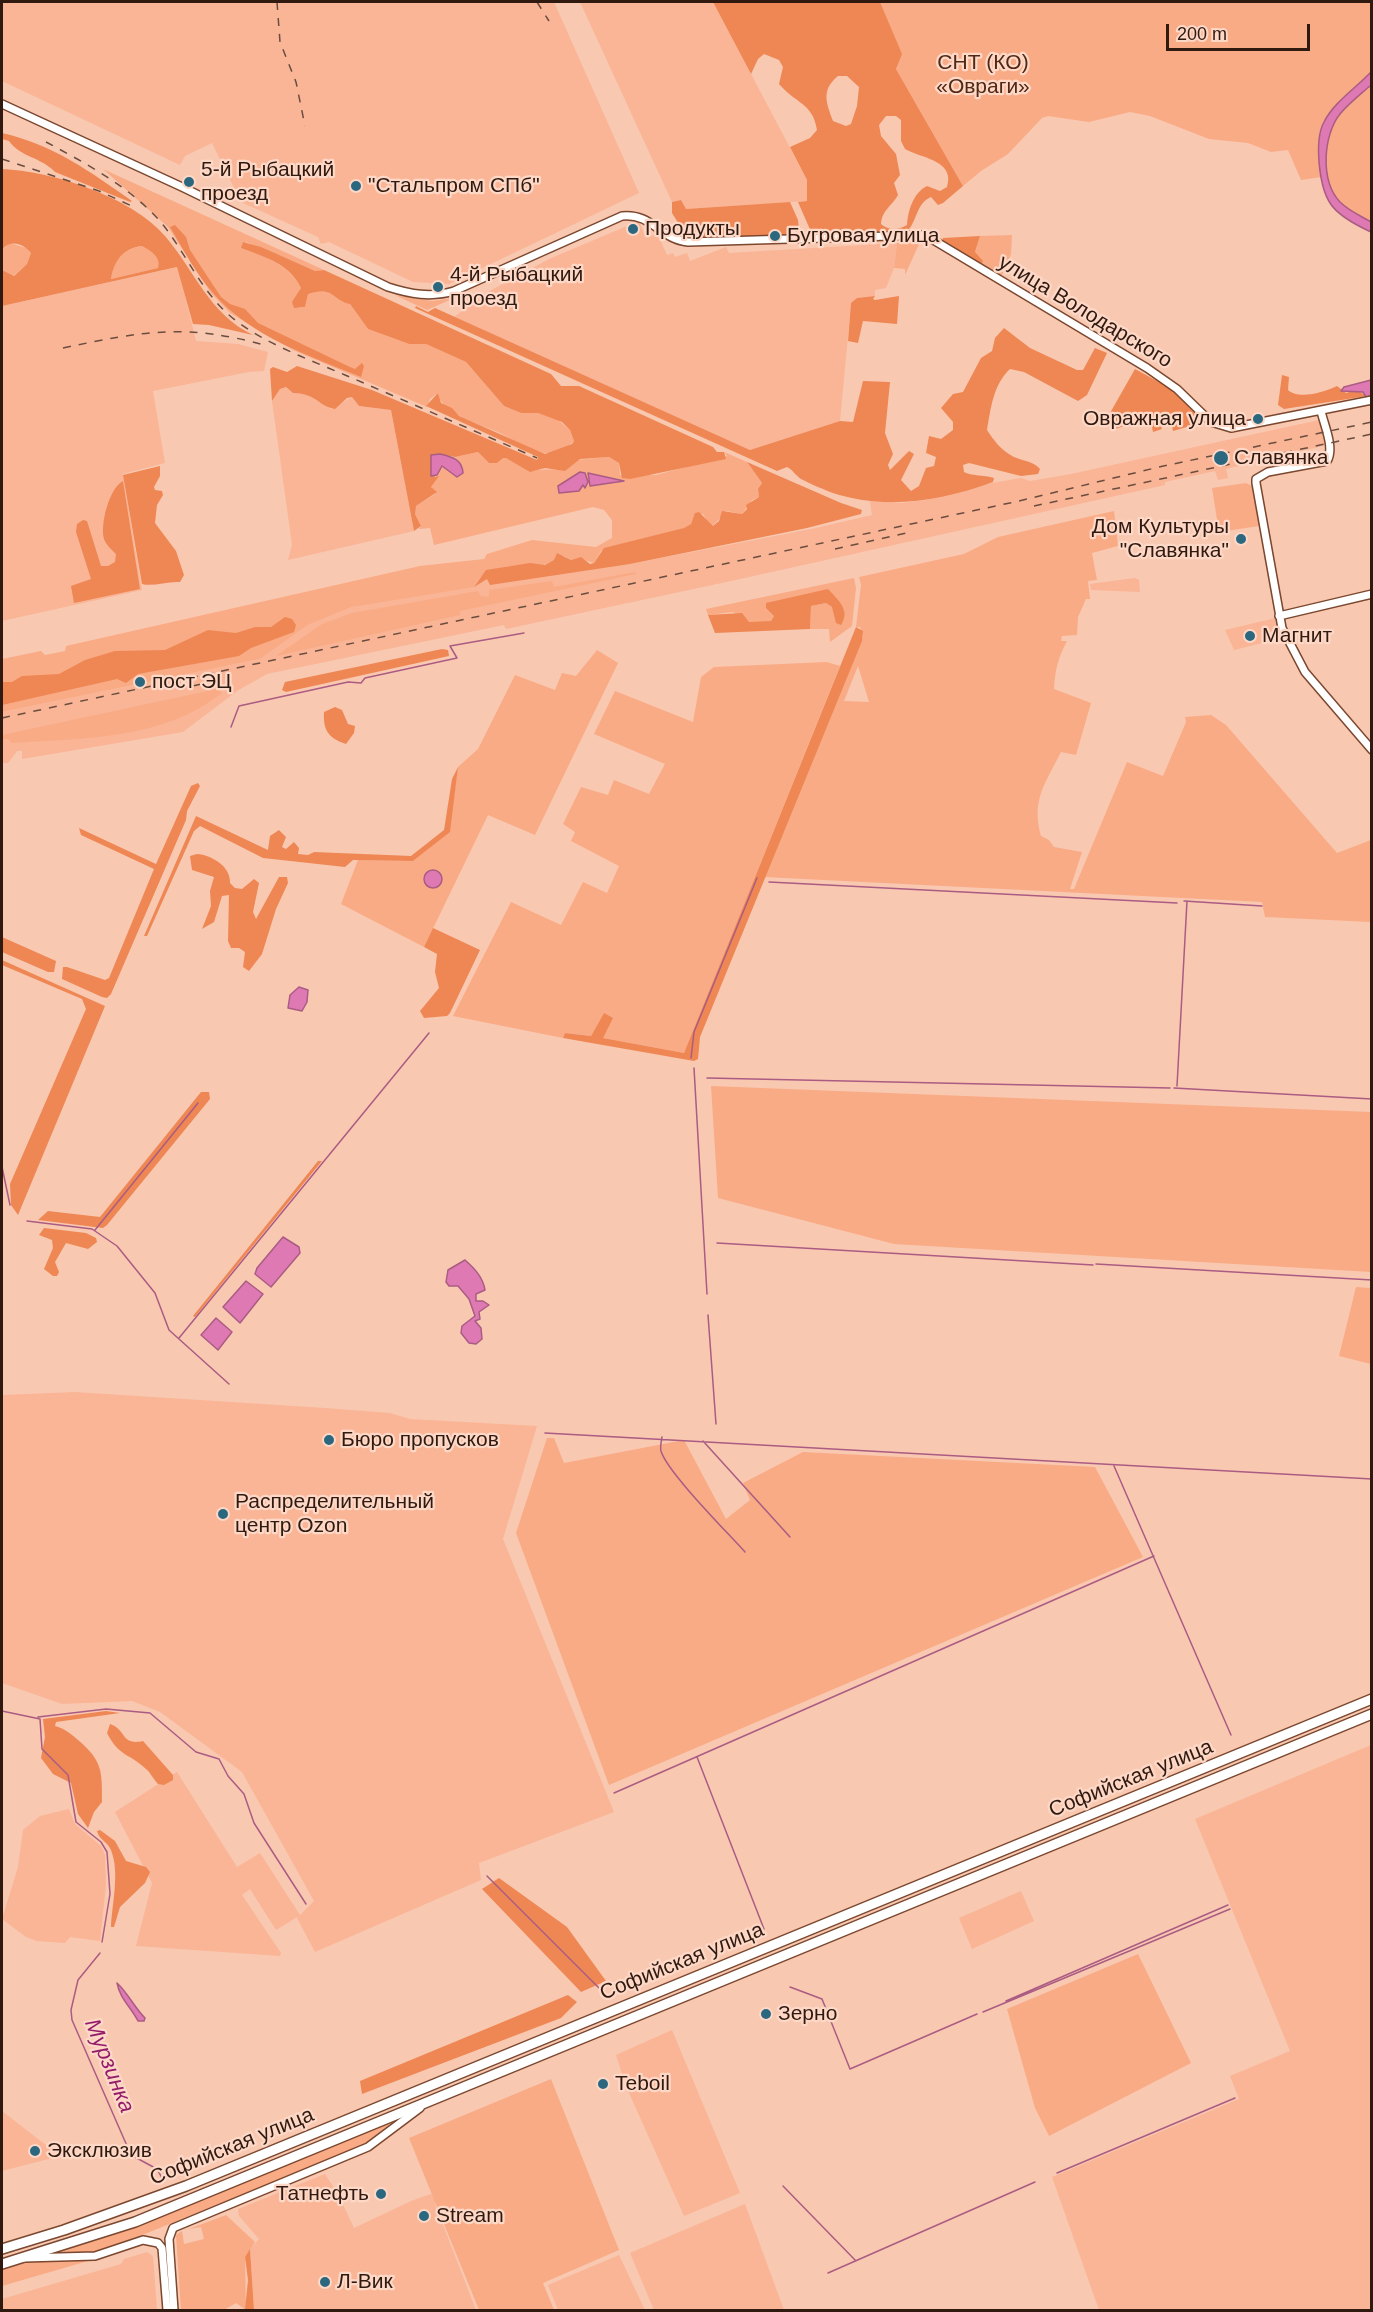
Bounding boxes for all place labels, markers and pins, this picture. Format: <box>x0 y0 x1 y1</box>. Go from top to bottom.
place label: 5-й Рыбацкий проезд <box>201 157 334 207</box>
place label: "Стальпром СПб" <box>368 173 540 199</box>
marker: 5-й Рыбацкий проезд <box>182 175 196 189</box>
marker: "Стальпром СПб" <box>349 179 363 193</box>
place label: Продукты <box>645 216 740 242</box>
marker: Продукты <box>626 222 640 236</box>
place label: Бугровая улица <box>787 223 939 249</box>
marker: Бугровая улица <box>768 229 782 243</box>
place label: 4-й Рыбацкий проезд <box>450 262 583 312</box>
marker: 4-й Рыбацкий проезд <box>431 280 445 294</box>
place label: Овражная улица <box>1083 406 1246 432</box>
marker: Овражная улица <box>1251 412 1265 426</box>
place label: Славянка <box>1234 445 1328 471</box>
marker: Славянка <box>1212 449 1230 467</box>
place label: Дом Культуры "Славянка" <box>1092 514 1229 564</box>
marker: Дом Культуры "Славянка" <box>1234 532 1248 546</box>
place label: Магнит <box>1262 623 1332 649</box>
marker: Магнит <box>1243 629 1257 643</box>
place label: пост ЭЦ <box>152 669 232 695</box>
marker: пост ЭЦ <box>133 675 147 689</box>
place label: Бюро пропусков <box>341 1427 499 1453</box>
marker: Бюро пропусков <box>322 1433 336 1447</box>
place label: Распределительный центр Ozon <box>235 1489 434 1539</box>
marker: Распределительный центр Ozon <box>216 1507 230 1521</box>
place label: Зерно <box>778 2001 837 2027</box>
marker: Зерно <box>759 2007 773 2021</box>
place label: Teboil <box>615 2071 670 2097</box>
marker: Teboil <box>596 2077 610 2091</box>
place label: Эксклюзив <box>47 2138 152 2164</box>
marker: Эксклюзив <box>28 2144 42 2158</box>
place label: Татнефть <box>276 2181 369 2207</box>
marker: Татнефть <box>374 2187 388 2201</box>
place label: Stream <box>436 2203 504 2229</box>
marker: Stream <box>417 2209 431 2223</box>
place label: Л-Вик <box>337 2269 393 2295</box>
marker: Л-Вик <box>318 2275 332 2289</box>

